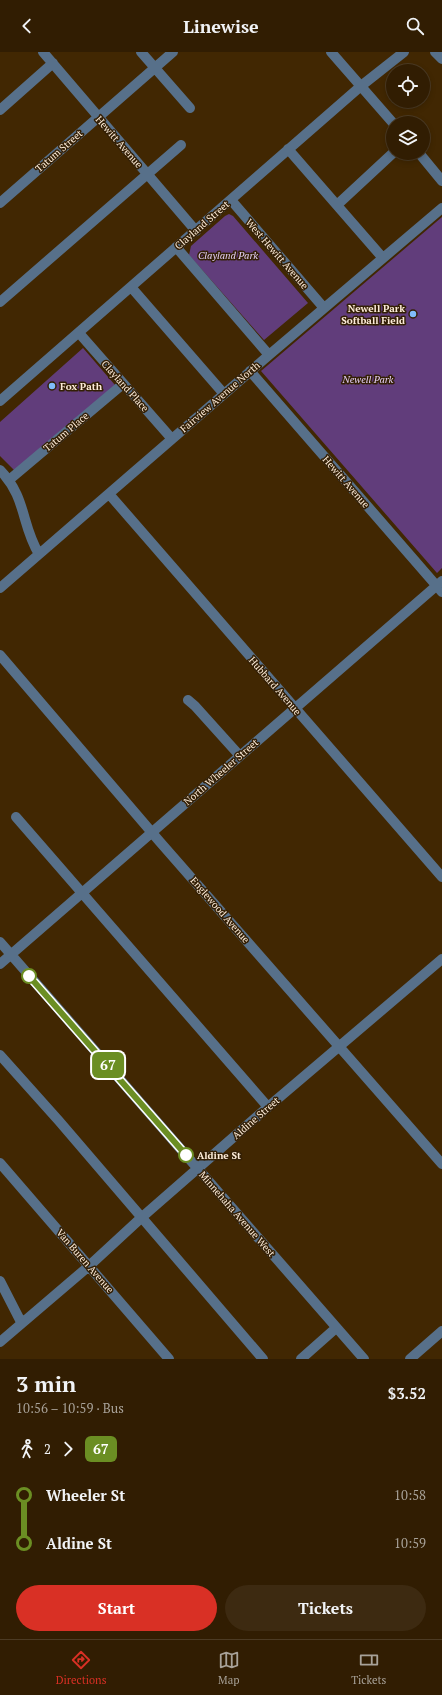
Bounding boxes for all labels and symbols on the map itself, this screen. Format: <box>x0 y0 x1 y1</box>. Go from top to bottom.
street label: Hewitt Avenue <box>93 113 145 171</box>
street label: Tatum Street <box>33 127 85 175</box>
street label: Clayland Street <box>172 198 232 252</box>
street label: West Hewitt Avenue <box>243 216 311 292</box>
park label: Clayland Park <box>198 249 258 262</box>
place label: Newell Park Softball Field <box>341 302 405 327</box>
marker: Newell Park Softball Field <box>408 309 418 319</box>
street label: Clayland Place <box>98 357 152 415</box>
street label: Fairview Avenue North <box>177 359 263 435</box>
park label: Newell Park <box>342 373 394 386</box>
place label: Fox Path <box>60 380 103 393</box>
marker: Fox Path <box>47 381 57 391</box>
street label: Tatum Place <box>41 409 91 455</box>
street label: Hewitt Avenue <box>320 453 372 511</box>
street label: Hubbard Avenue <box>246 654 304 718</box>
street label: North Wheeler Street <box>181 736 261 808</box>
street label: Englewood Avenue <box>188 874 252 946</box>
unlabelled marker <box>21 968 37 984</box>
line badge: 67 <box>90 1052 126 1078</box>
street label: Aldine Street <box>230 1094 283 1142</box>
marker: Aldine St <box>178 1147 194 1163</box>
place label: Aldine St <box>197 1149 241 1162</box>
street label: Minnehaha Avenue West <box>196 1168 278 1260</box>
street label: Van Buren Avenue <box>53 1226 117 1296</box>

